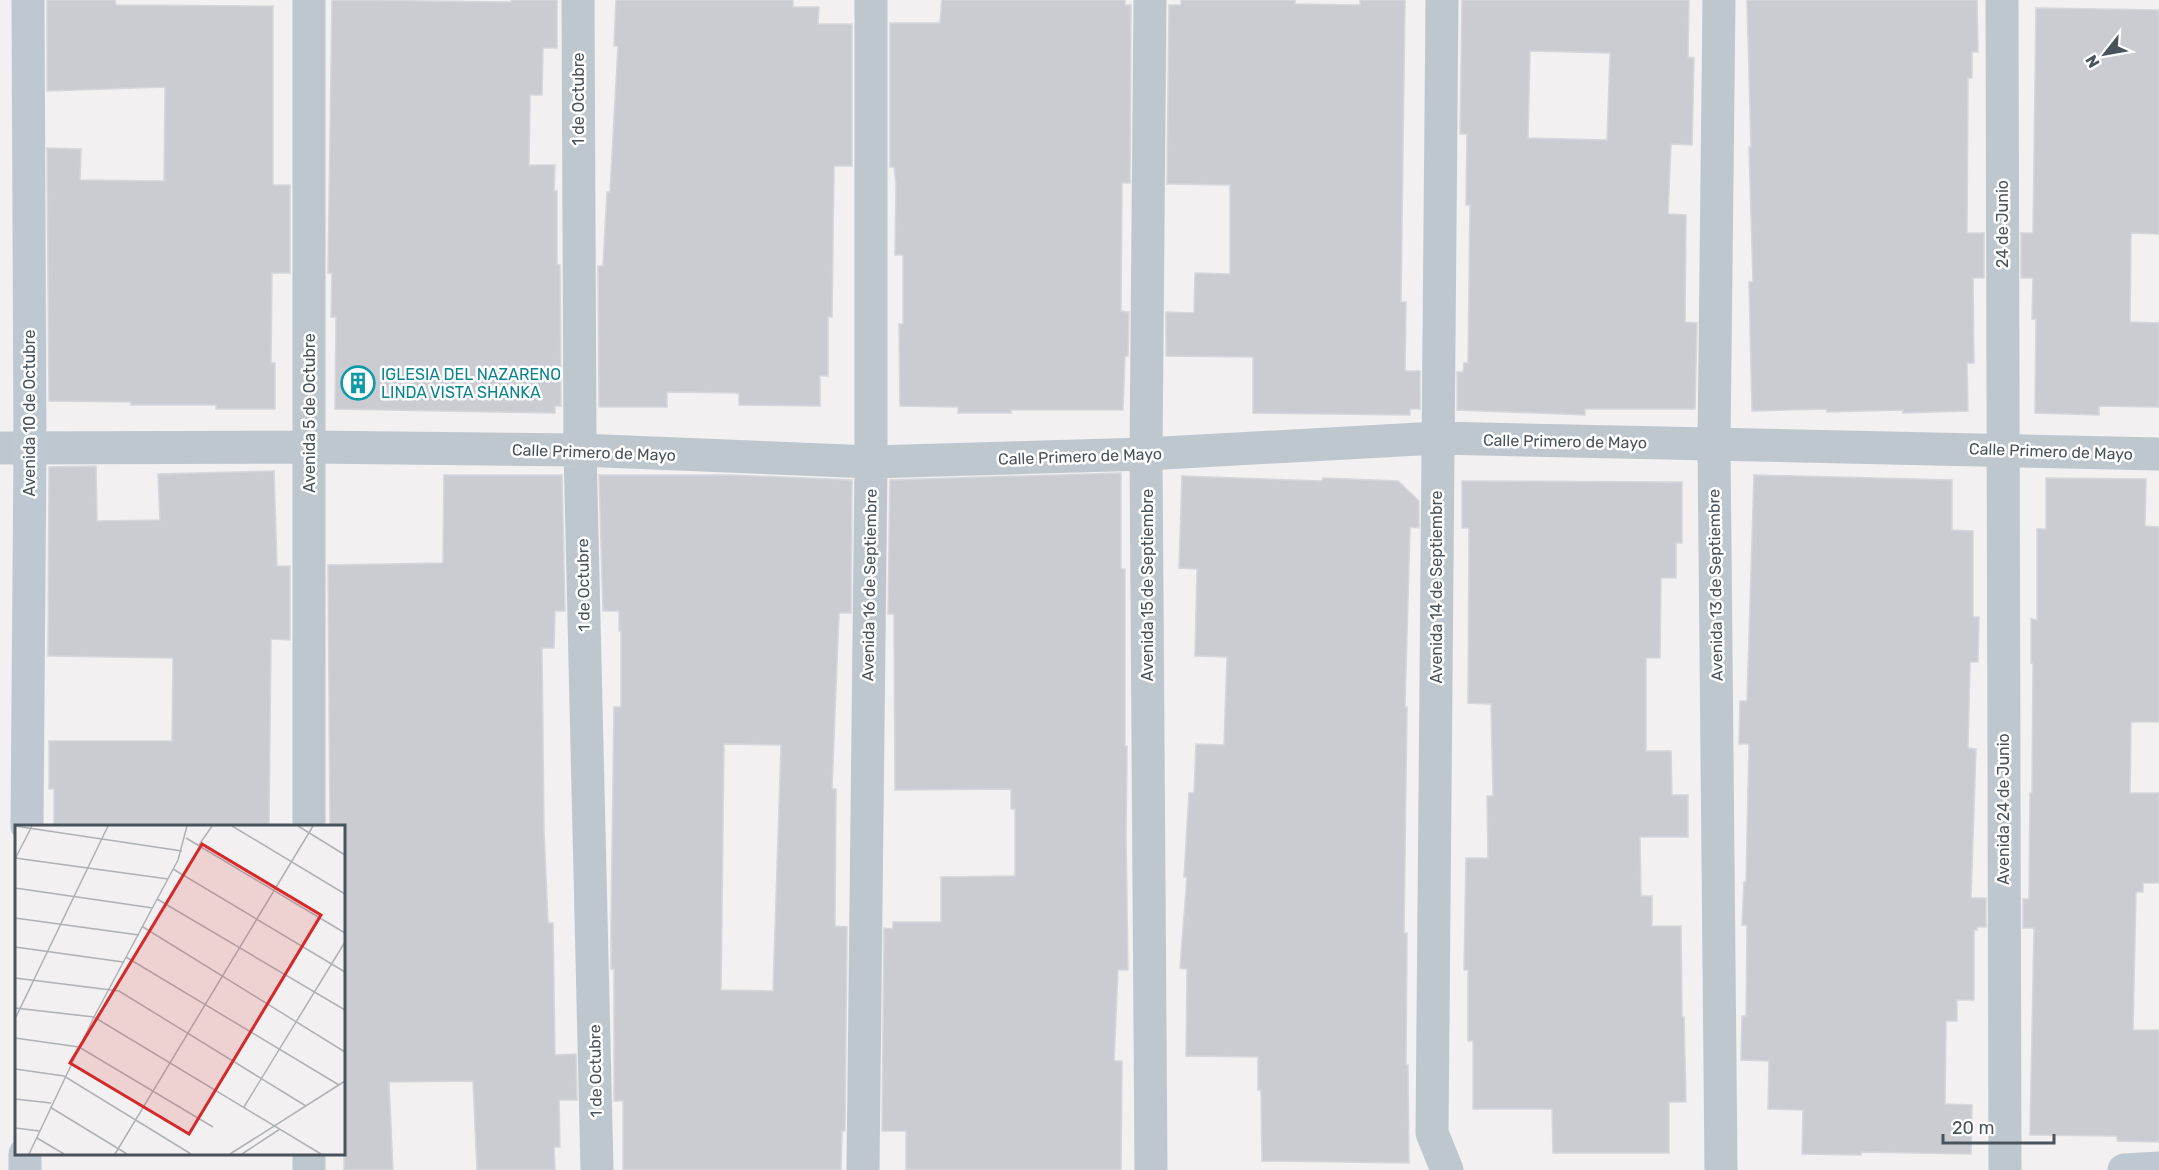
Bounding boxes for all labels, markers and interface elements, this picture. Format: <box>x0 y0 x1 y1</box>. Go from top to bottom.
north arrow <box>2075 24 2135 84</box>
street label: 1 de Octubre <box>569 52 588 146</box>
text: N <box>2081 52 2104 71</box>
street label: 24 de Junio <box>1993 180 2012 268</box>
street label: Avenida 10 de Octubre <box>20 330 39 496</box>
street label: Avenida 5 de Octubre <box>300 333 319 493</box>
building icon: IGLESIA DEL NAZARENO LINDA VISTA SHANKA <box>340 365 376 401</box>
place label: IGLESIA DEL NAZARENO LINDA VISTA SHANKA <box>381 365 561 402</box>
street label: Calle Primero de Mayo <box>1483 431 1647 452</box>
street label: Calle Primero de Mayo <box>1969 439 2133 464</box>
street label: Calle Primero de Mayo <box>512 440 676 465</box>
street label: Calle Primero de Mayo <box>998 444 1162 469</box>
street label: Avenida 16 de Septiembre <box>858 489 881 681</box>
street label: Avenida 15 de Septiembre <box>1138 489 1157 681</box>
street label: Avenida 13 de Septiembre <box>1704 489 1727 681</box>
street label: Avenida 14 de Septiembre <box>1427 491 1446 683</box>
street label: 1 de Octubre <box>573 538 594 632</box>
street label: Avenida 24 de Junio <box>1994 733 2013 885</box>
inset map <box>15 825 345 1155</box>
street label: 1 de Octubre <box>585 1024 606 1118</box>
scale bar <box>1943 1107 2054 1145</box>
text: 20 m <box>1952 1117 1994 1139</box>

